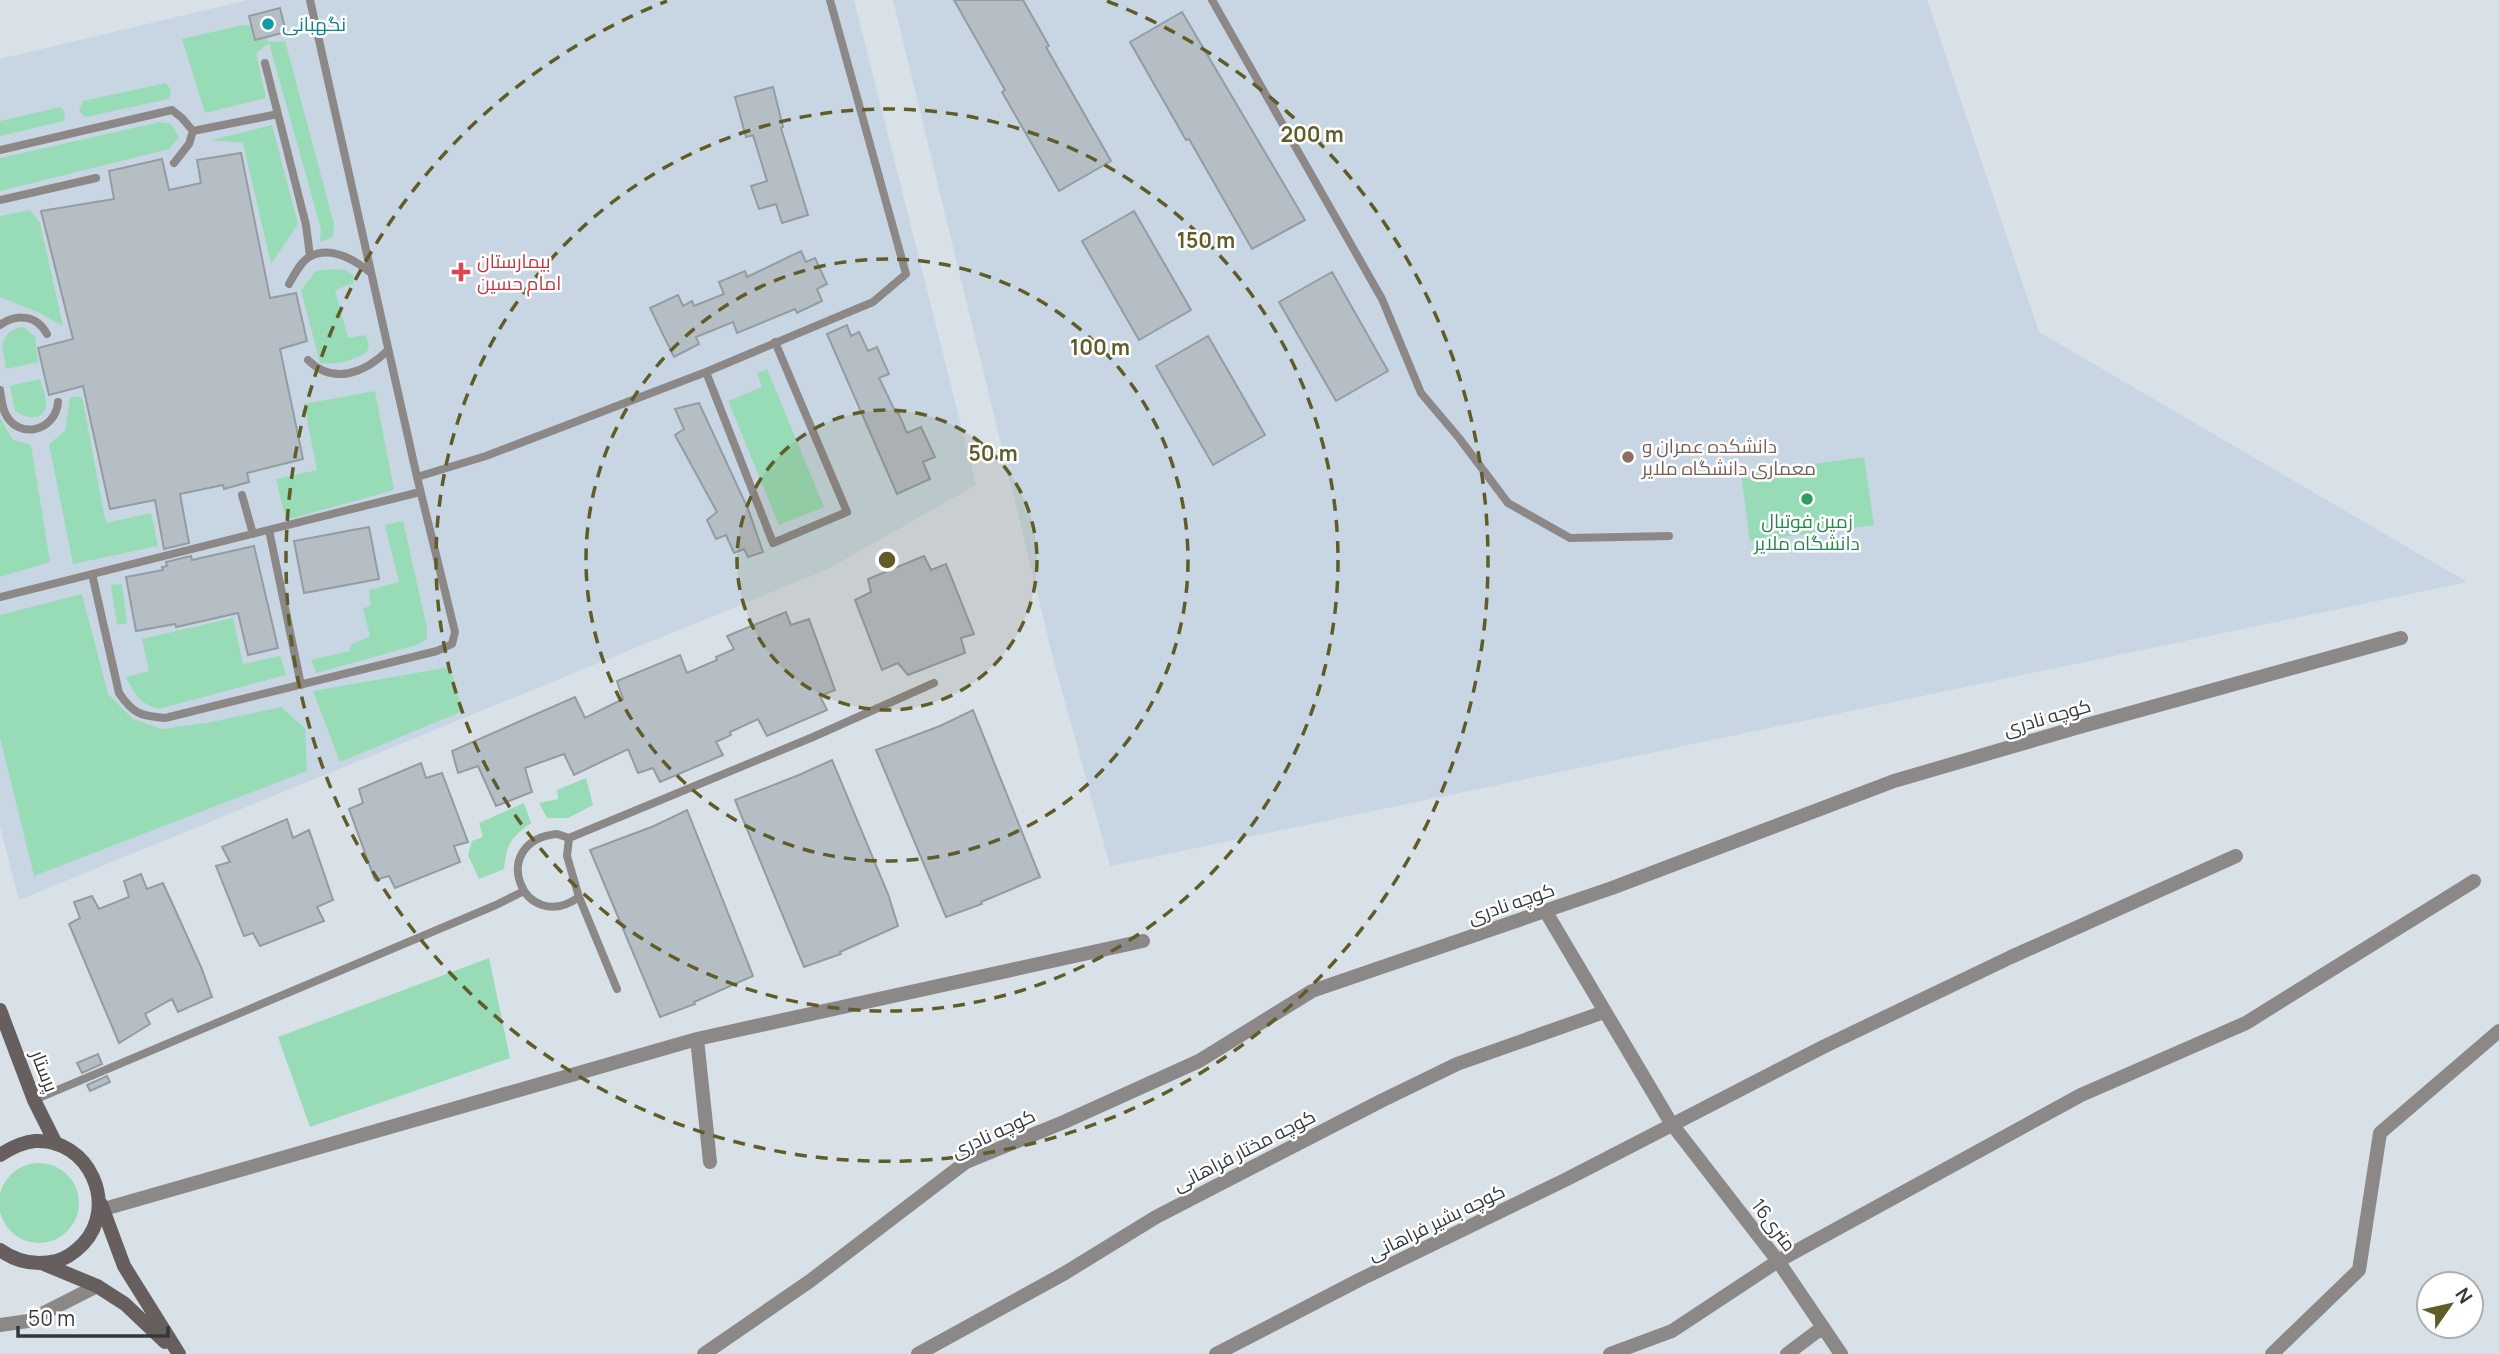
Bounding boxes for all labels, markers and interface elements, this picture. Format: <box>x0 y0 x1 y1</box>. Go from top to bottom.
place label: نگهبانی <box>282 11 346 37</box>
marker: نگهبانی <box>260 16 276 32</box>
text: 200 m <box>1280 120 1344 148</box>
text: 150 m <box>1177 226 1235 254</box>
place label: بیمارستان امام حسین <box>477 248 561 297</box>
marker: بیمارستان امام حسین <box>451 262 471 282</box>
text: 100 m <box>1070 333 1130 361</box>
place label: دانشکده عمران و معماری دانشگاه ملایر <box>1641 433 1816 481</box>
text: 50 m <box>968 439 1018 467</box>
marker: دانشکده عمران و معماری دانشگاه ملایر <box>1620 449 1636 465</box>
marker: زمین فوتبال دانشگاه ملایر <box>1799 491 1815 507</box>
place label: زمین فوتبال دانشگاه ملایر <box>1753 508 1860 556</box>
centre of rings <box>875 548 899 572</box>
street label: کوچه نادری <box>2000 692 2094 742</box>
street label: کوچه نادری <box>1464 876 1558 930</box>
street label: پرستار <box>25 1045 65 1096</box>
street label: کوچه نادری <box>947 1102 1039 1164</box>
street label: کوچه مختار فراهانی <box>1168 1103 1320 1197</box>
street label: کوچه بشیر فراهانی <box>1363 1178 1509 1266</box>
street label: 16متری <box>1746 1193 1802 1257</box>
north arrow <box>2415 1270 2485 1340</box>
text: N <box>2449 1283 2479 1308</box>
scale bar <box>18 1294 168 1338</box>
text: 50 m <box>28 1304 75 1332</box>

